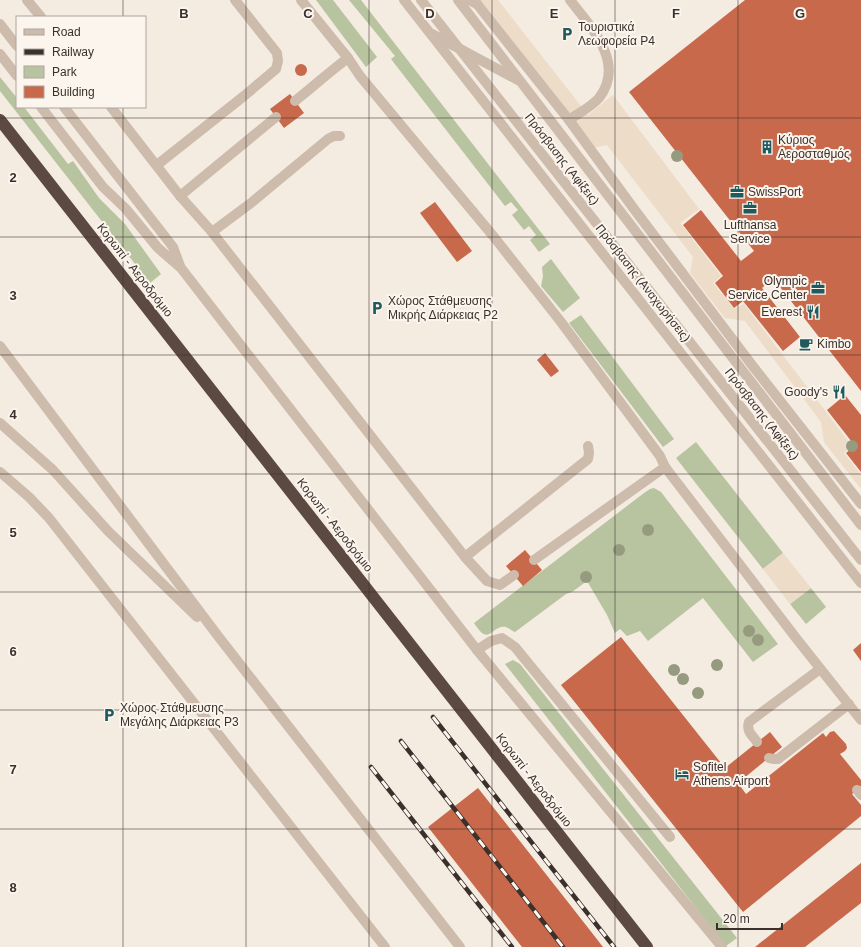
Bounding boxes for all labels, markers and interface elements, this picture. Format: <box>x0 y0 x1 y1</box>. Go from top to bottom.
text: B <box>179 6 189 21</box>
text: C <box>303 6 313 21</box>
text: D <box>425 6 435 21</box>
text: E <box>550 6 559 21</box>
text: F <box>672 6 680 21</box>
text: G <box>795 6 805 21</box>
legend <box>16 16 146 108</box>
place label: Τουριστικά Λεωφορεία P4 <box>578 20 655 48</box>
text: Road <box>52 25 81 39</box>
parking icon: Τουριστικά Λεωφορεία P4 <box>559 26 575 42</box>
text: Railway <box>52 45 94 59</box>
text: Park <box>52 65 78 79</box>
text: Building <box>52 85 95 99</box>
street label: Πρόσβασης (Αφίξεις) <box>522 110 602 208</box>
place label: Κύριος Αεροσταθμός <box>778 133 850 161</box>
building icon: Κύριος Αεροσταθμός <box>759 139 775 155</box>
text: 2 <box>9 170 17 185</box>
office icon: SwissPort <box>729 184 745 200</box>
place label: SwissPort <box>748 185 802 199</box>
office icon: Lufthansa Service <box>742 200 758 216</box>
place label: Lufthansa Service <box>724 218 777 246</box>
street label: Κορωπί - Αεροδρόμιο <box>94 220 176 320</box>
street label: Πρόσβασης (Αναχωρήσεις) <box>593 221 693 345</box>
place label: Olympic Service Center <box>728 274 807 302</box>
office icon: Olympic Service Center <box>810 280 826 296</box>
text: 3 <box>9 288 17 303</box>
place label: Χώρος Στάθμευσης Μικρής Διάρκειας P2 <box>388 294 498 322</box>
parking icon: Χώρος Στάθμευσης Μικρής Διάρκειας P2 <box>369 300 385 316</box>
restaurant icon: Everest <box>805 304 821 320</box>
place label: Everest <box>761 305 803 319</box>
cafe icon: Kimbo <box>798 336 814 352</box>
place label: Kimbo <box>817 337 851 351</box>
street label: Πρόσβασης (Αφίξεις) <box>722 365 802 463</box>
restaurant icon: Goody's <box>831 384 847 400</box>
place label: Goody's <box>784 385 828 399</box>
text: 4 <box>9 407 17 422</box>
street label: Κορωπί - Αεροδρόμιο <box>294 475 376 575</box>
text: 5 <box>9 525 17 540</box>
text: 6 <box>9 644 17 659</box>
place label: Χώρος Στάθμευσης Μεγάλης Διάρκειας P3 <box>120 701 239 729</box>
parking icon: Χώρος Στάθμευσης Μεγάλης Διάρκειας P3 <box>101 707 117 723</box>
street label: Κορωπί - Αεροδρόμιο <box>493 730 575 830</box>
place label: Sofitel Athens Airport <box>693 760 769 788</box>
text: 7 <box>9 762 17 777</box>
hotel icon: Sofitel Athens Airport <box>674 766 690 782</box>
text: 8 <box>9 880 17 895</box>
scale bar <box>717 905 782 931</box>
text: 20 m <box>723 912 750 926</box>

